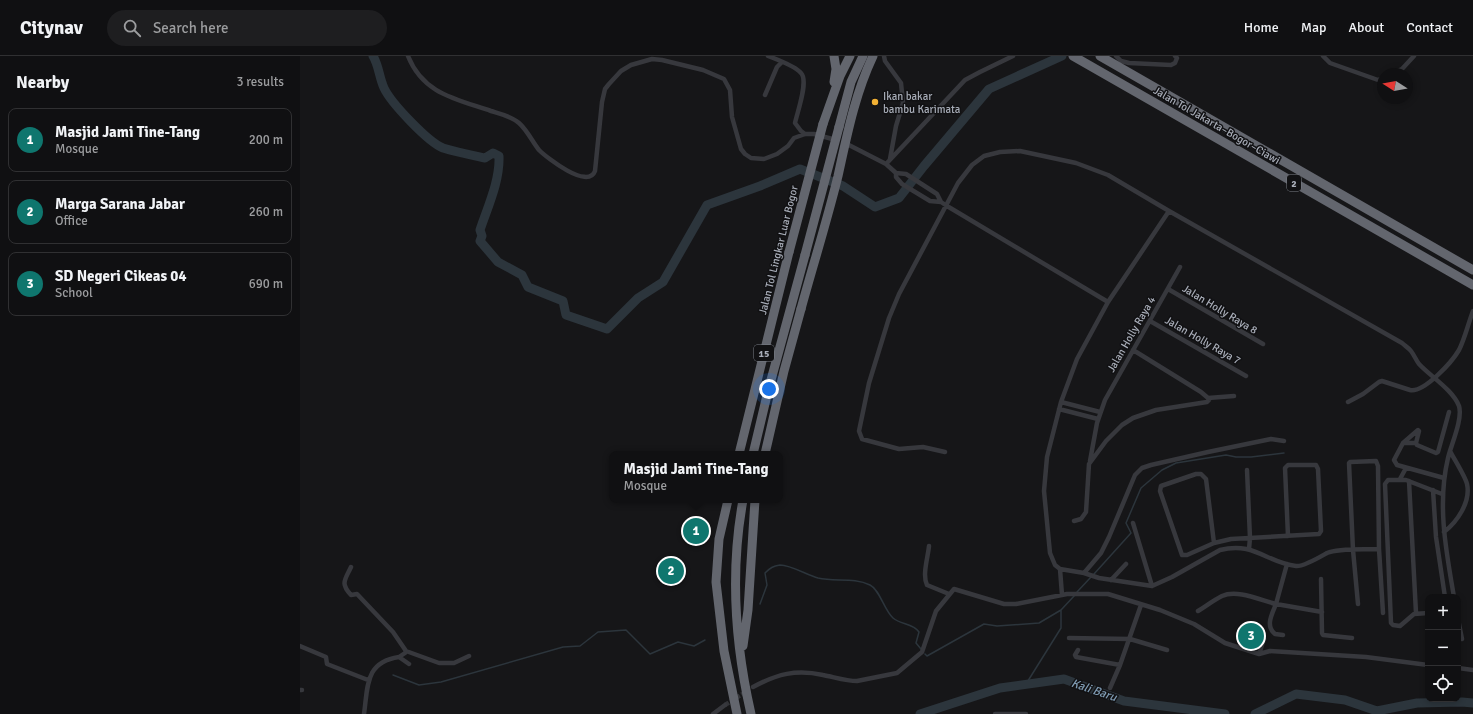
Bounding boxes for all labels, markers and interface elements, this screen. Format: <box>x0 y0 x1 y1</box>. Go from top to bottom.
search box <box>107 10 387 46</box>
text: Citynav <box>20 16 83 40</box>
icon: search <box>121 17 143 39</box>
text: Search here <box>153 19 229 37</box>
text: Home <box>1244 19 1279 36</box>
text: Map <box>1301 19 1326 36</box>
text: About <box>1348 19 1384 36</box>
text: Contact <box>1406 19 1453 36</box>
north arrow <box>1377 68 1413 104</box>
text: Nearby <box>16 72 69 93</box>
text: 3 results <box>236 74 284 90</box>
street label: Jalan Tol Jakarta–Bogor–Ciawi <box>1151 84 1282 167</box>
place label: Ikan bakar bambu Karimata <box>883 90 961 116</box>
marker: Ikan bakar bambu Karimata <box>870 97 880 107</box>
text: Masjid Jami Tine-Tang <box>55 123 200 141</box>
text: 1 <box>26 132 34 148</box>
text: 200 m <box>249 132 283 148</box>
text: Mosque <box>55 141 98 157</box>
road number: 2 <box>1287 175 1301 191</box>
street label: Jalan Tol Lingkar Luar Bogor <box>756 184 801 316</box>
text: Marga Sarana Jabar <box>55 195 185 213</box>
text: 2 <box>26 204 34 220</box>
text: 260 m <box>249 204 283 220</box>
text: Office <box>55 213 88 229</box>
text: SD Negeri Cikeas 04 <box>55 267 187 285</box>
text: 3 <box>26 276 34 292</box>
text: 690 m <box>249 276 283 292</box>
street label: Jalan Holly Raya 8 <box>1180 282 1260 337</box>
text: School <box>55 285 93 301</box>
street label: Jalan Holly Raya 4 <box>1104 294 1158 374</box>
street label: Jalan Holly Raya 7 <box>1163 313 1243 367</box>
road number: 15 <box>754 345 774 361</box>
your location <box>759 379 779 399</box>
popup <box>609 451 783 503</box>
text: Masjid Jami Tine-Tang <box>624 460 768 478</box>
text: Mosque <box>624 478 667 494</box>
pin: 1 <box>683 516 709 546</box>
pin: 2 <box>658 556 684 586</box>
map controls <box>1425 594 1461 702</box>
button: + <box>1425 594 1461 630</box>
pin: 3 <box>1238 621 1264 651</box>
button: − <box>1425 630 1461 666</box>
button: locate <box>1425 666 1461 702</box>
water label: Kali Baru <box>1069 676 1120 706</box>

